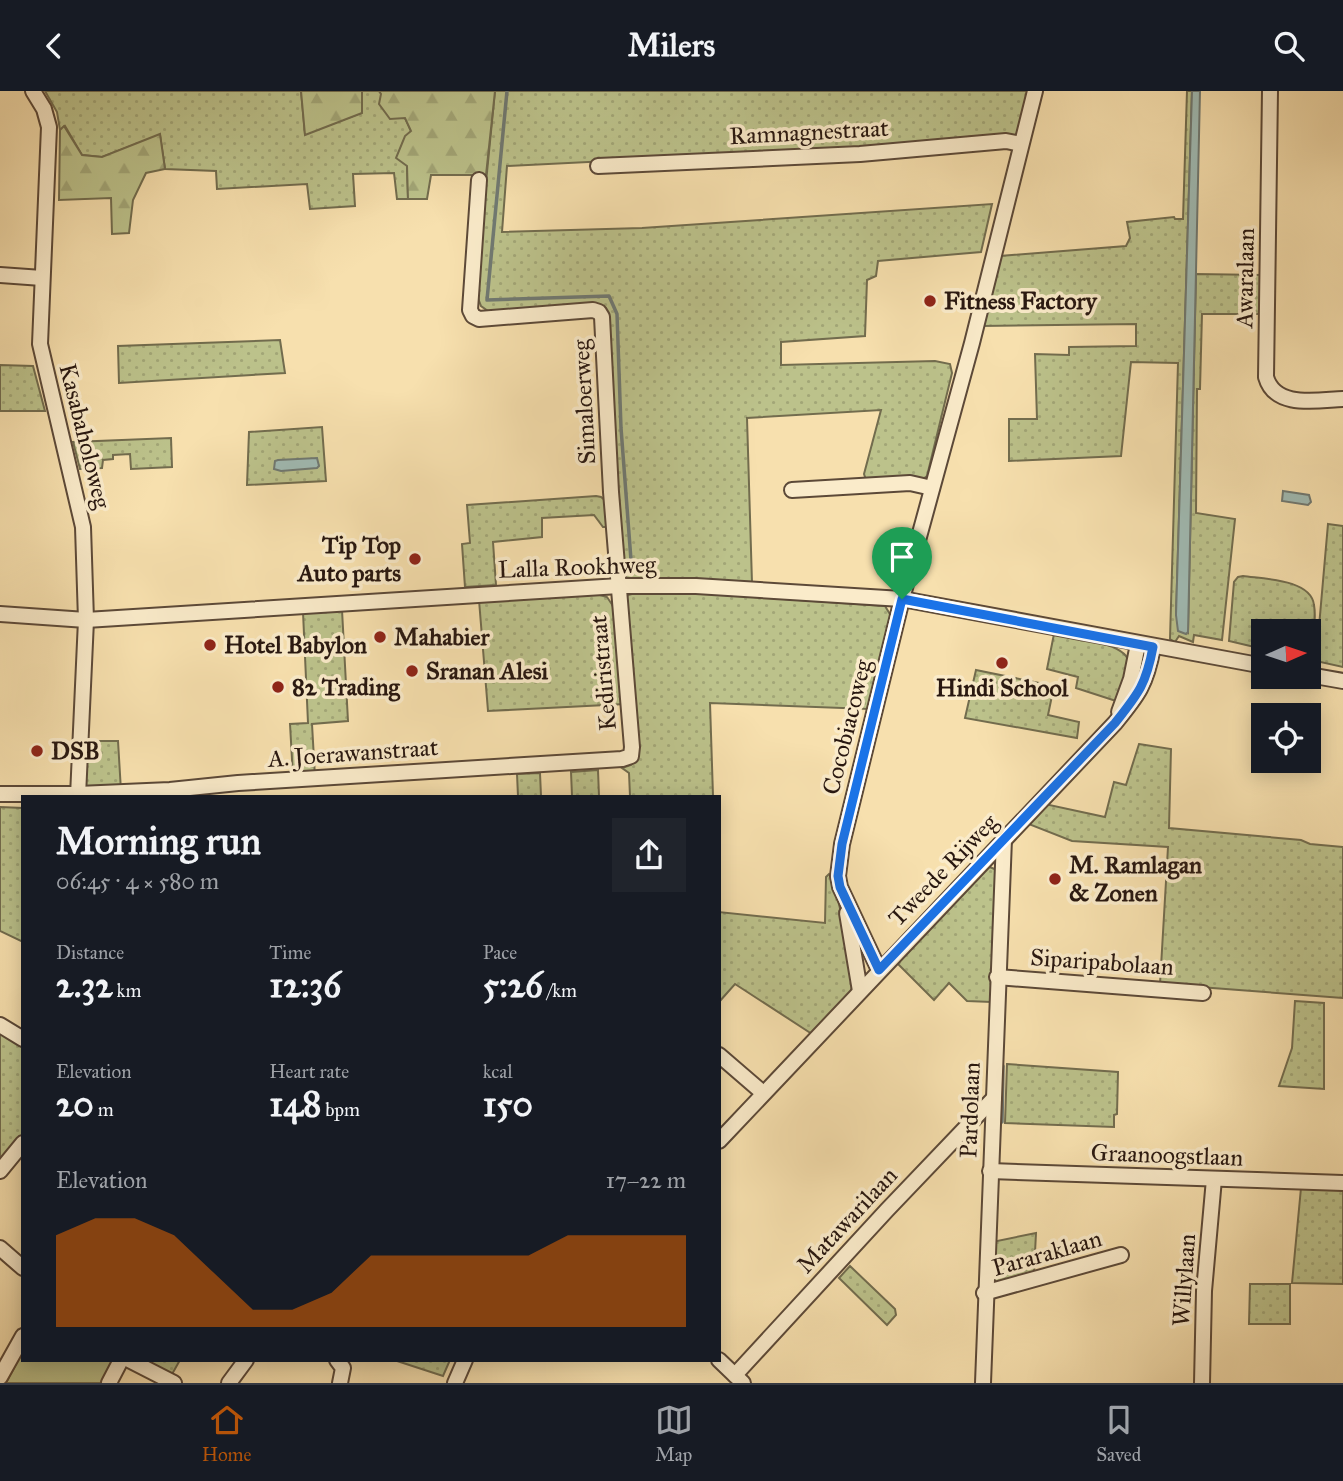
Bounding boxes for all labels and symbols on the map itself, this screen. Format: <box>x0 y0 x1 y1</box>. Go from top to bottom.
street label: Ramnagnestraat <box>729 113 890 151</box>
street label: Awaralaan <box>1229 228 1261 329</box>
place label: Fitness Factory <box>944 286 1098 316</box>
marker: Fitness Factory <box>922 293 938 309</box>
street label: Simaloerweg <box>566 338 602 465</box>
street label: Kasabaholoweg <box>52 360 118 512</box>
pin <box>872 527 932 599</box>
place label: Tip Top Auto parts <box>296 530 401 588</box>
street label: Lalla Rookhweg <box>497 549 657 585</box>
marker: Tip Top Auto parts <box>407 551 423 567</box>
street label: Kediristraat <box>583 613 623 732</box>
north arrow <box>1251 619 1321 689</box>
place label: Mahabier <box>394 622 490 652</box>
marker: Mahabier <box>372 629 388 645</box>
place label: Hotel Babylon <box>224 630 367 660</box>
marker: Hotel Babylon <box>202 637 218 653</box>
street label: Cocobiacoweg <box>816 655 878 798</box>
marker: Hindi School <box>994 655 1010 671</box>
place label: Sranan Alesi <box>426 656 549 686</box>
marker: Sranan Alesi <box>404 663 420 679</box>
place label: 82 Trading <box>292 672 400 702</box>
place label: Hindi School <box>936 673 1069 703</box>
marker: 82 Trading <box>270 679 286 695</box>
street label: A. Joerawanstraat <box>266 732 440 774</box>
place label: DSB <box>51 736 100 766</box>
marker: DSB <box>29 743 45 759</box>
street label: Tweede Rijweg <box>882 807 1005 933</box>
place label: M. Ramlagan & Zonen <box>1069 850 1202 908</box>
marker: M. Ramlagan & Zonen <box>1047 871 1063 887</box>
street label: Siparipabolaan <box>1029 942 1175 982</box>
street label: Pardolaan <box>953 1061 987 1159</box>
street label: Graanoogstlaan <box>1090 1137 1244 1173</box>
street label: Matawarilaan <box>790 1161 904 1279</box>
street label: Pararaklaan <box>989 1223 1105 1283</box>
street label: Willylaan <box>1166 1233 1202 1327</box>

